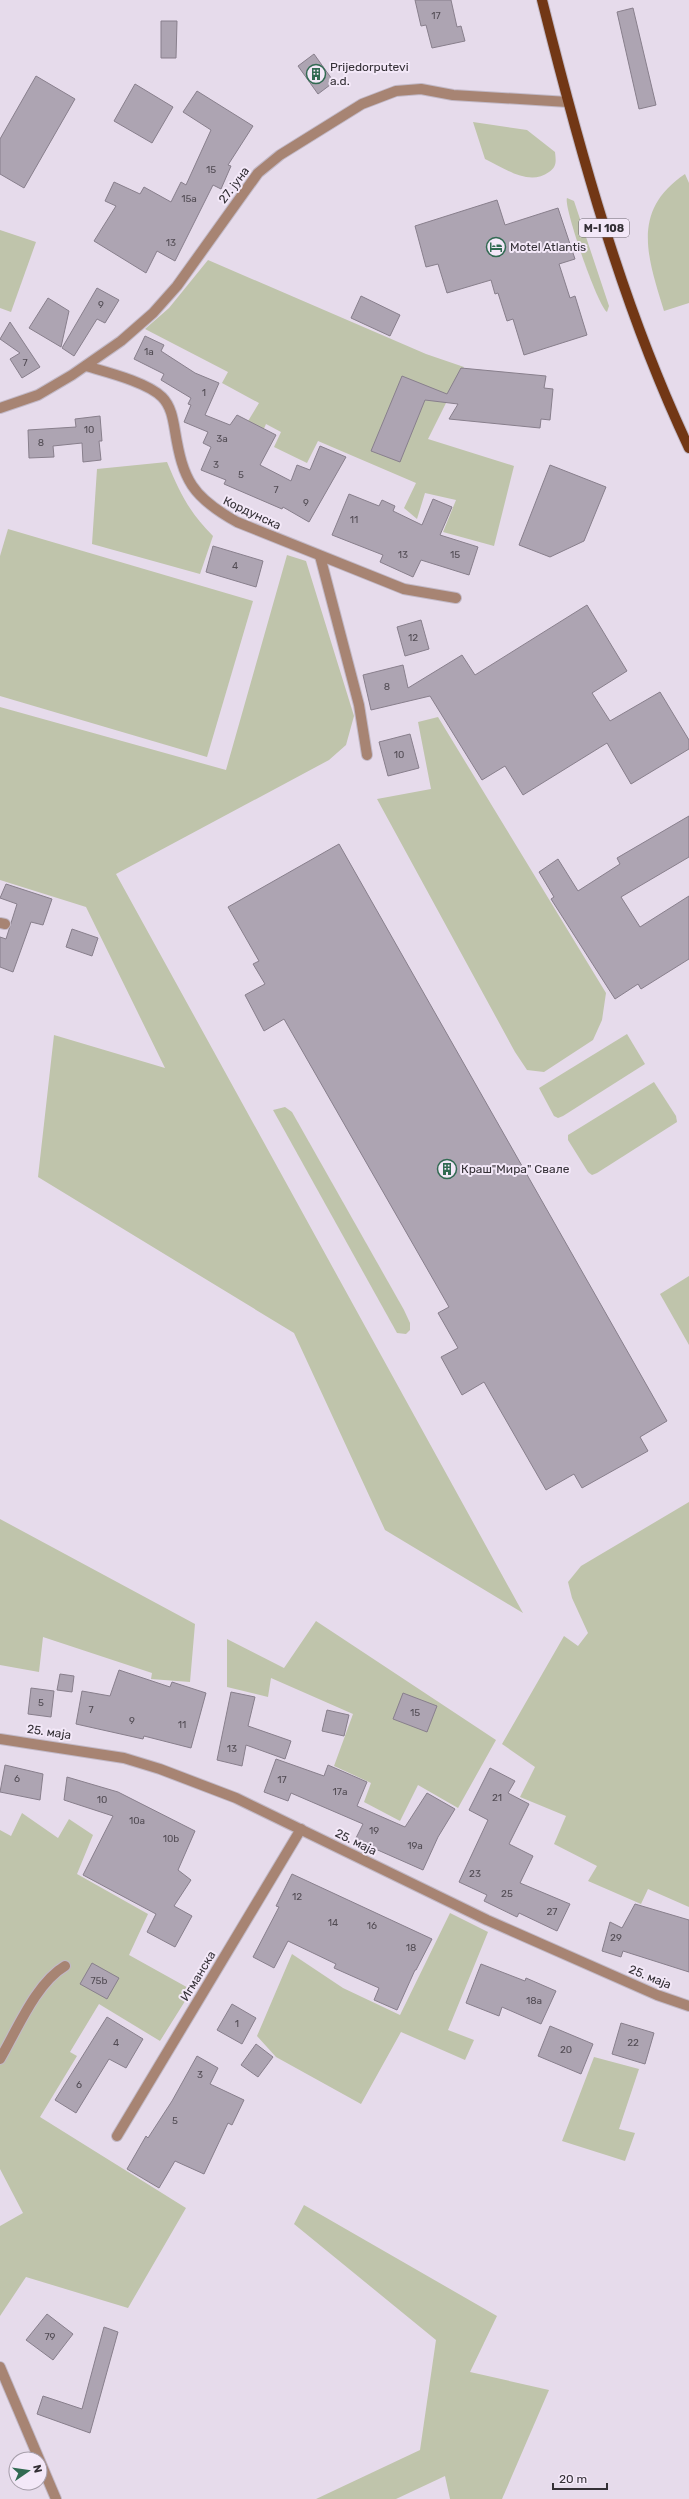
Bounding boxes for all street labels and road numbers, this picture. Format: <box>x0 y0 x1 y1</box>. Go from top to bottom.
street label: 27. јуна <box>216 164 252 206</box>
road number: M-I 108 <box>579 219 629 237</box>
street label: Кордунска <box>221 494 283 532</box>
street label: 25. маја <box>26 1722 72 1742</box>
street label: 25. маја <box>333 1826 379 1858</box>
street label: Игманска <box>178 1948 218 2004</box>
street label: 25. маја <box>627 1962 673 1992</box>

